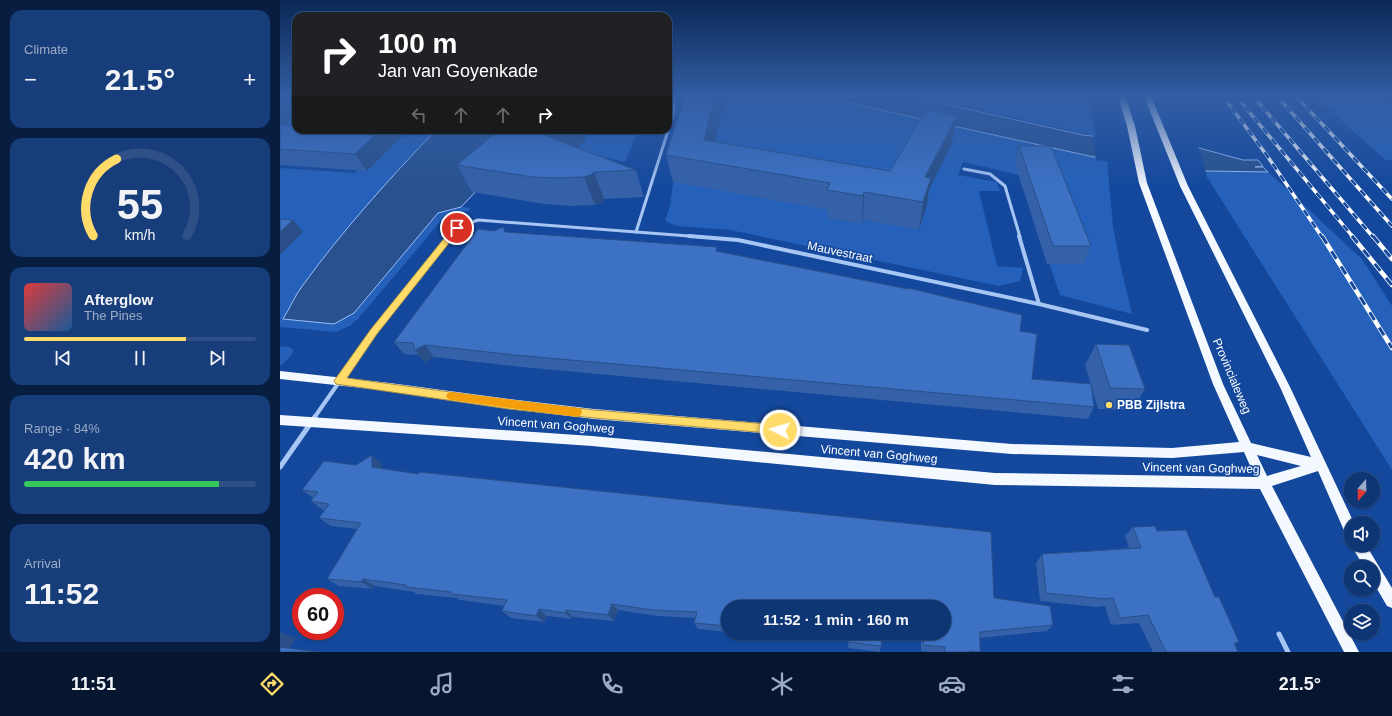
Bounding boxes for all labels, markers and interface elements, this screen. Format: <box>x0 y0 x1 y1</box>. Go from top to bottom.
icon: right <box>312 28 364 80</box>
text: 100 m <box>378 28 457 59</box>
text: Climate <box>24 42 68 57</box>
text: Jan van Goyenkade <box>378 61 538 81</box>
text: 21.5° <box>105 63 175 96</box>
text: − <box>24 67 37 92</box>
text: + <box>243 67 256 92</box>
icon: left <box>408 104 430 126</box>
icon: ahead <box>450 104 472 126</box>
icon: ahead <box>492 104 514 126</box>
icon: right <box>534 104 556 126</box>
text: 55 <box>117 180 163 227</box>
pin <box>440 211 474 245</box>
icon: arrive <box>446 217 468 239</box>
text: km/h <box>125 226 156 242</box>
street label: Mauvestraat <box>806 238 874 266</box>
text: Afterglow <box>84 291 153 308</box>
text: The Pines <box>84 308 143 323</box>
street label: Provincialeweg <box>1210 336 1254 416</box>
icon: previous <box>52 347 74 369</box>
icon: pause <box>129 347 151 369</box>
icon: next <box>206 347 228 369</box>
place label: PBB Zijlstra <box>1117 398 1185 412</box>
marker: PBB Zijlstra <box>1104 400 1114 410</box>
position arrow <box>759 409 801 451</box>
street label: Vincent van Goghweg <box>497 414 615 436</box>
text: Range · 84% <box>24 421 100 436</box>
text: 420 km <box>24 442 126 475</box>
street label: Vincent van Goghweg <box>820 442 938 466</box>
street label: Vincent van Goghweg <box>1142 460 1260 476</box>
north arrow <box>1344 472 1380 508</box>
map controls <box>1344 472 1380 640</box>
button: sound <box>1344 516 1380 552</box>
text: Arrival <box>24 556 61 571</box>
button: search <box>1344 560 1380 596</box>
text: 11:52 <box>24 577 99 610</box>
speed limit sign: 60 <box>292 588 344 640</box>
button: layers <box>1344 604 1380 640</box>
text: 11:52 · 1 min · 160 m <box>763 611 909 628</box>
icon: directions <box>258 670 286 698</box>
icon: music <box>428 670 456 698</box>
icon: phone <box>598 670 626 698</box>
icon: climate <box>768 670 796 698</box>
icon: car <box>938 670 966 698</box>
icon: filters <box>1109 670 1137 698</box>
text: 11:51 <box>71 674 116 694</box>
text: 21.5° <box>1279 674 1321 694</box>

